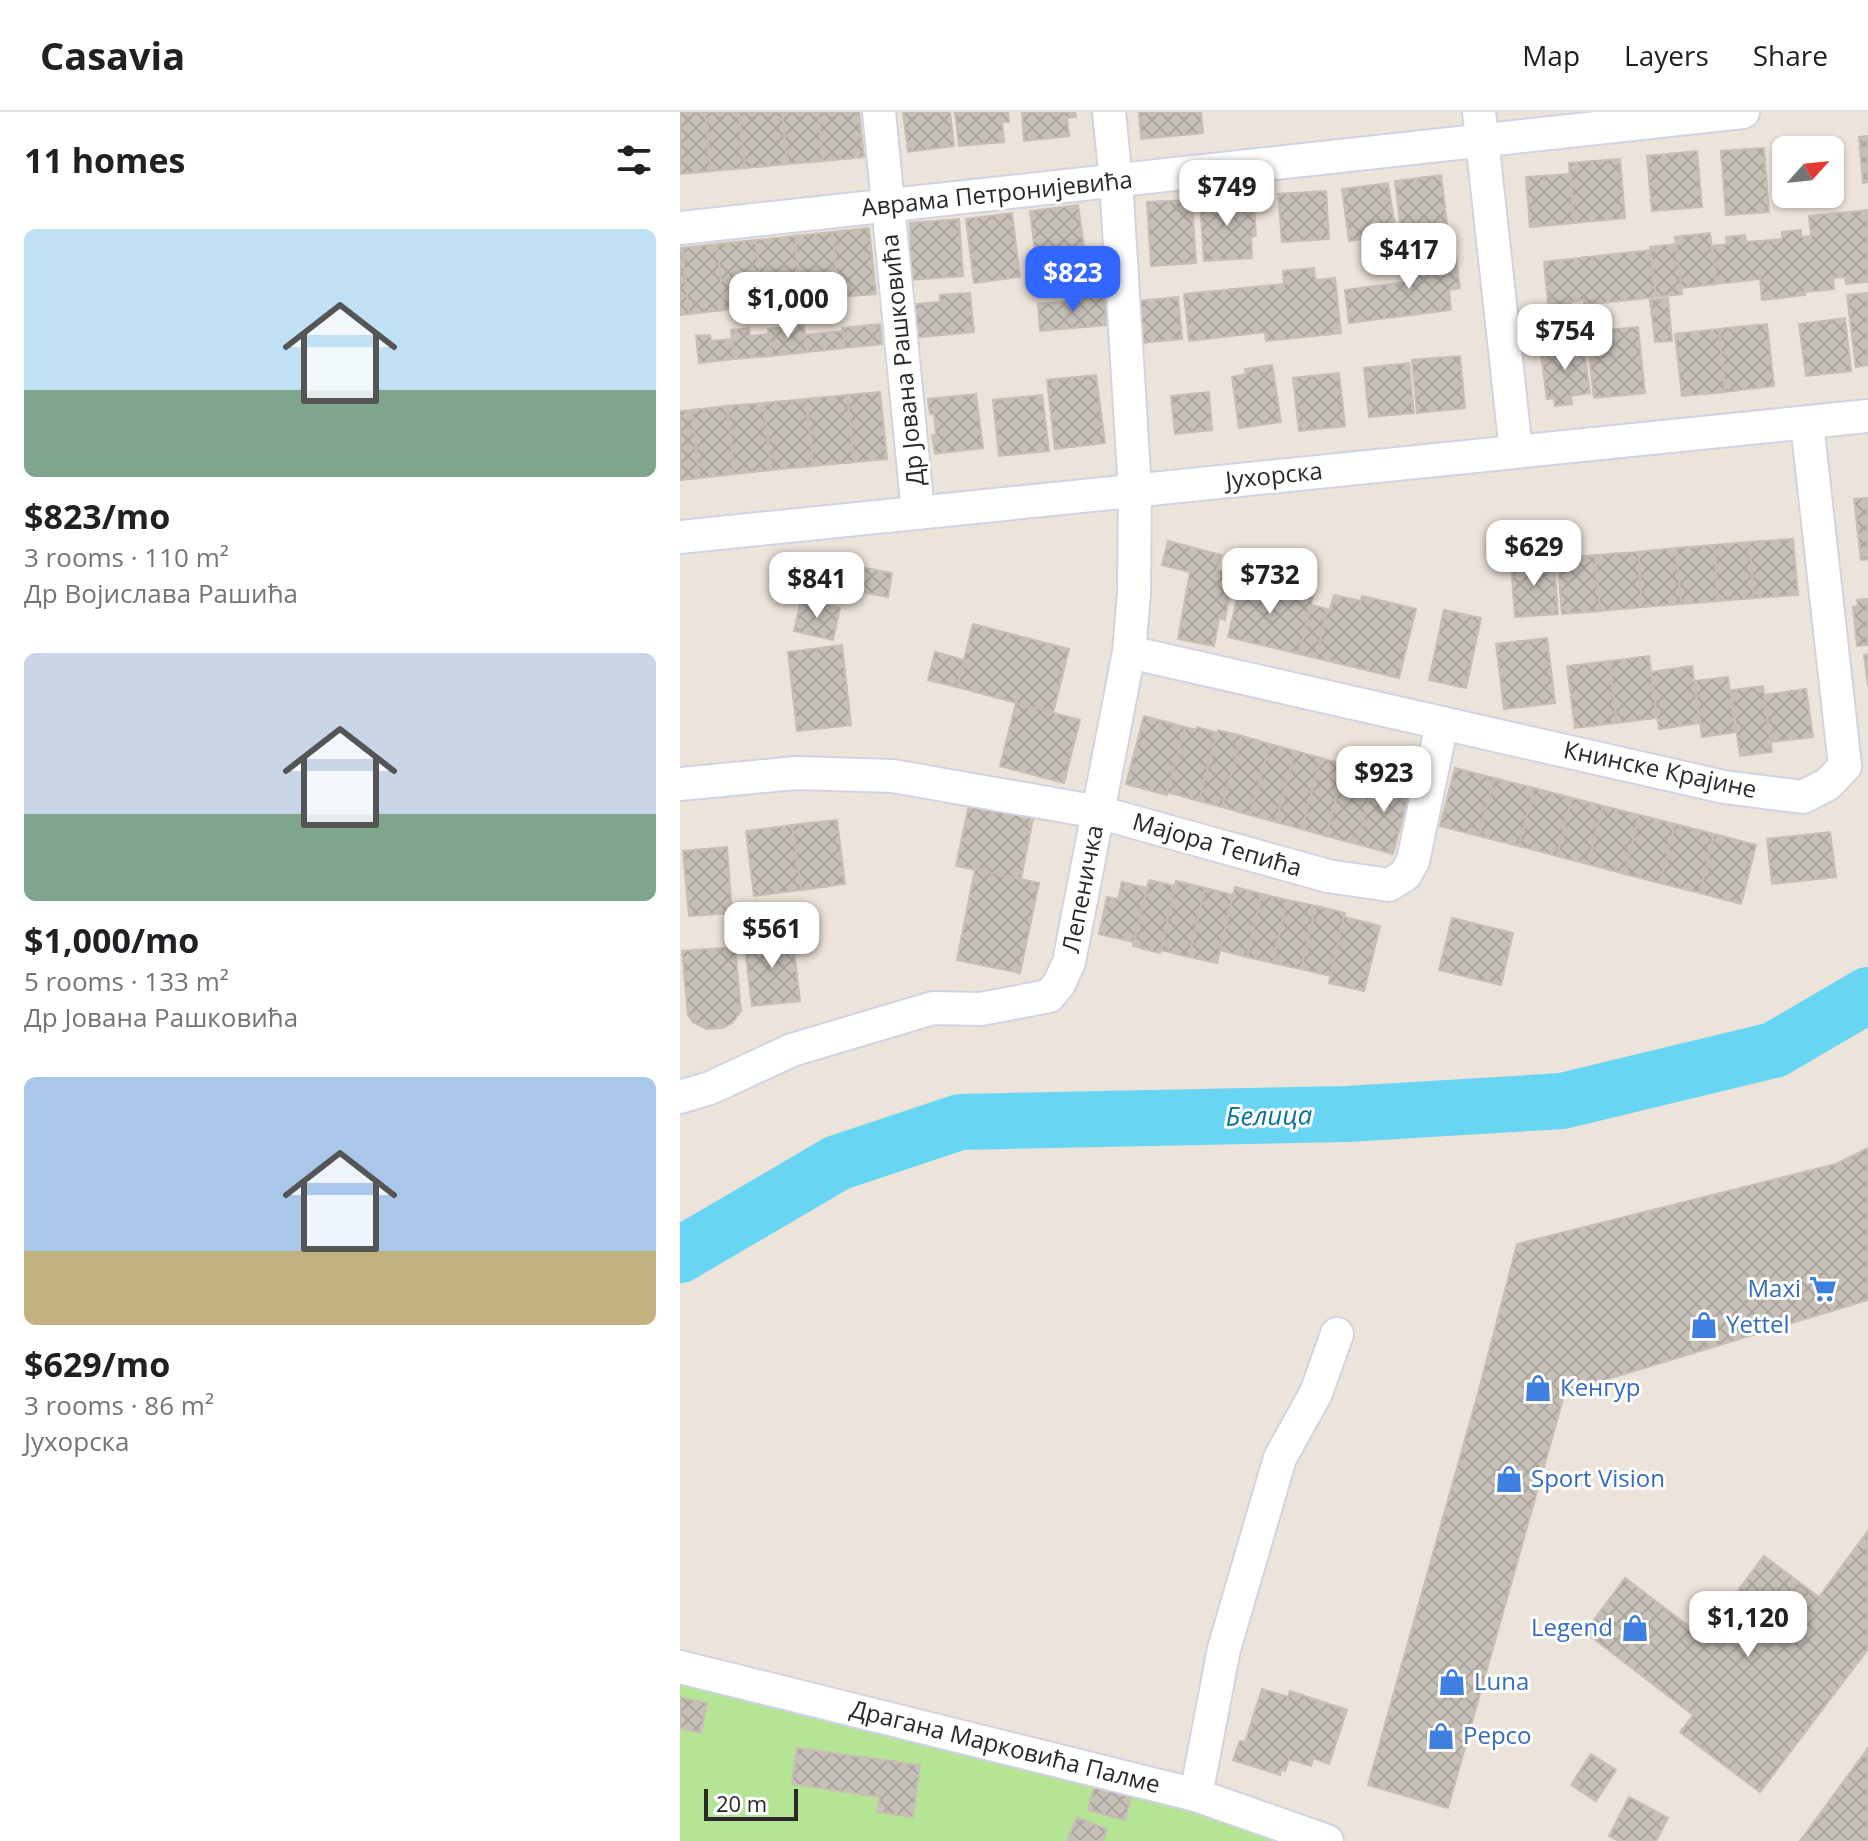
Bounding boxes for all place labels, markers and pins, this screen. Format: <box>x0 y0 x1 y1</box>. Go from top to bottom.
pin: $749 <box>1180 160 1274 228</box>
pin: $417 <box>1362 223 1456 291</box>
pin: $823 <box>1026 246 1120 314</box>
pin: $1,000 <box>723 272 853 340</box>
pin: $754 <box>1518 304 1612 372</box>
pin: $629 <box>1487 520 1581 588</box>
pin: $732 <box>1223 548 1317 616</box>
pin: $841 <box>770 552 864 620</box>
pin: $923 <box>1337 746 1431 814</box>
pin: $561 <box>725 902 819 970</box>
place label: Maxi <box>1747 1271 1801 1304</box>
supermarket icon: Maxi <box>1808 1274 1838 1304</box>
place label: Yettel <box>1726 1307 1790 1340</box>
shop icon: Yettel <box>1689 1310 1719 1340</box>
place label: Кенгур <box>1560 1370 1640 1403</box>
shop icon: Кенгур <box>1523 1373 1553 1403</box>
place label: Sport Vision <box>1531 1461 1665 1494</box>
shop icon: Sport Vision <box>1494 1464 1524 1494</box>
pin: $1,120 <box>1683 1591 1813 1659</box>
place label: Legend <box>1531 1610 1613 1643</box>
shop icon: Legend <box>1620 1613 1650 1643</box>
place label: Luna <box>1474 1664 1529 1697</box>
shop icon: Luna <box>1437 1667 1467 1697</box>
place label: Pepco <box>1463 1718 1532 1751</box>
shop icon: Pepco <box>1426 1721 1456 1751</box>

